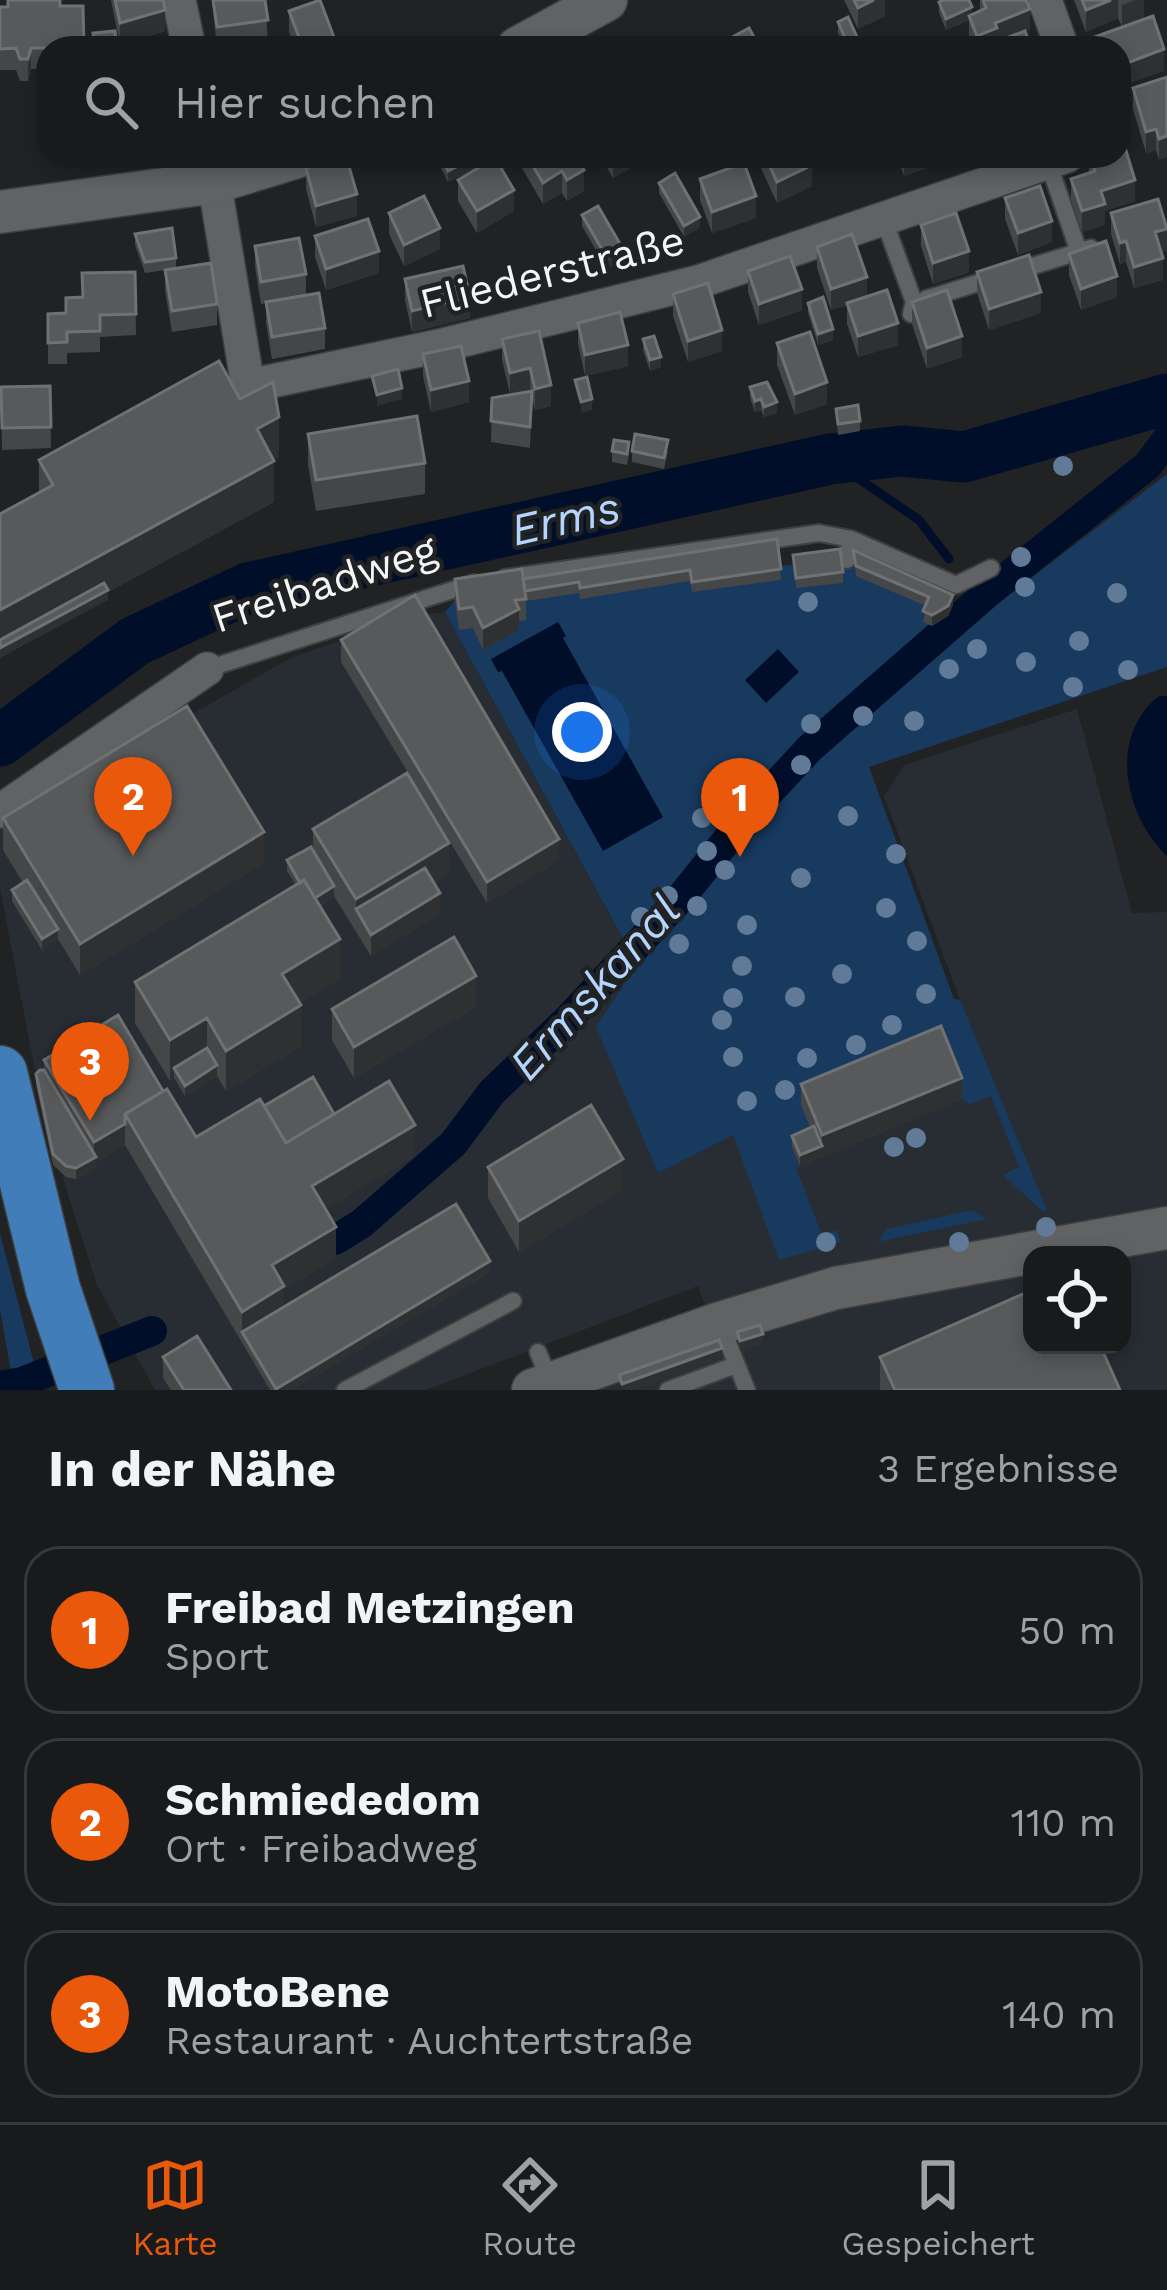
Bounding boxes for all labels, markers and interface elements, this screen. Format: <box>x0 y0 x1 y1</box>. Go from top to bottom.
search box <box>36 36 1131 168</box>
icon: search <box>78 69 144 135</box>
text: Hier suchen <box>174 76 436 129</box>
street label: Fliederstraße <box>415 215 689 328</box>
water label: Erms <box>505 480 625 557</box>
street label: Freibadweg <box>206 524 443 643</box>
your location <box>552 702 612 762</box>
pin: 2 <box>94 757 172 856</box>
pin: 1 <box>701 758 779 857</box>
water label: Ermskanal <box>498 884 691 1090</box>
pin: 3 <box>51 1022 129 1121</box>
map controls <box>1023 1246 1131 1354</box>
button: locate <box>1023 1246 1131 1354</box>
text: In der Nähe <box>48 1439 336 1498</box>
text: 3 Ergebnisse <box>877 1446 1119 1491</box>
text: Freibad Metzingen <box>165 1581 575 1634</box>
text: 1 <box>82 1608 98 1653</box>
text: 50 m <box>1019 1608 1116 1653</box>
text: Sport <box>165 1634 269 1679</box>
text: Schmiededom <box>165 1773 481 1826</box>
text: 2 <box>78 1800 102 1845</box>
text: 110 m <box>1011 1800 1116 1845</box>
text: Ort · Freibadweg <box>165 1826 477 1871</box>
text: MotoBene <box>165 1965 390 2018</box>
text: 3 <box>78 1992 102 2037</box>
text: 140 m <box>1002 1992 1116 2037</box>
text: Restaurant · Auchtertstraße <box>165 2018 693 2063</box>
tab: Karte <box>132 2152 218 2263</box>
tab: Route <box>482 2152 577 2263</box>
tab: Gespeichert <box>842 2152 1035 2263</box>

